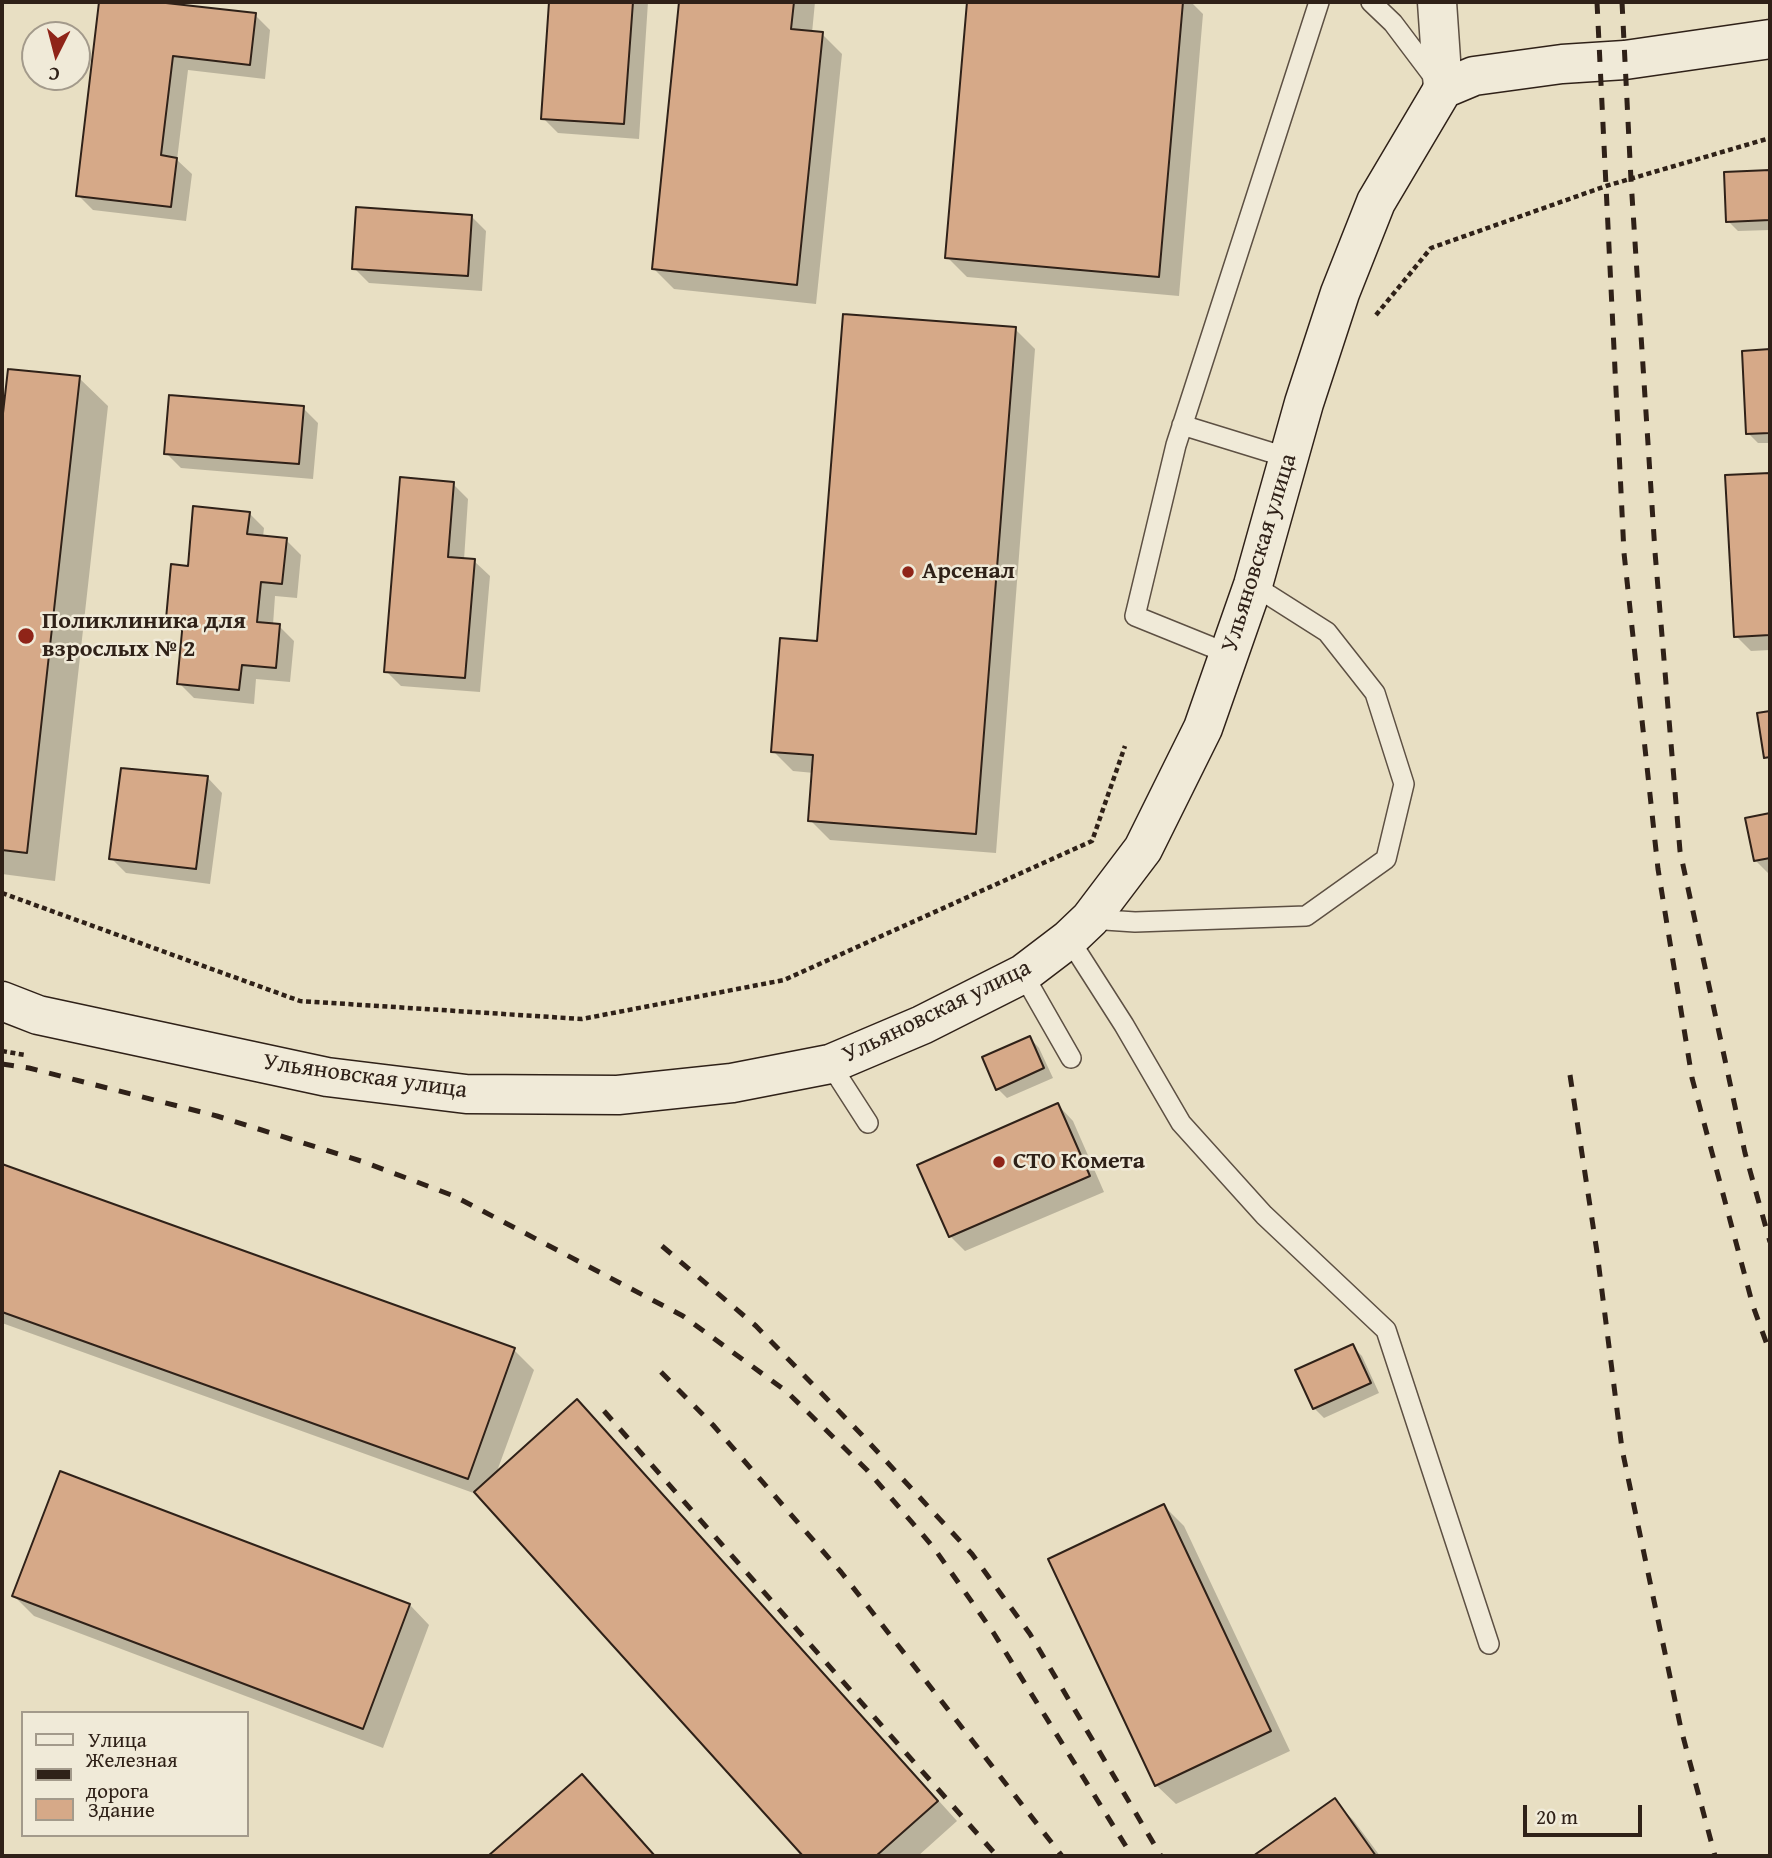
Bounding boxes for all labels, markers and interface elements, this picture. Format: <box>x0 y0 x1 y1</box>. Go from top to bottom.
north arrow <box>21 21 91 91</box>
text: С <box>47 60 61 89</box>
street label: Ульяновская улица <box>1216 450 1304 656</box>
place label: Арсенал <box>922 558 1015 586</box>
marker: Арсенал <box>900 564 916 580</box>
place label: Поликлиника для взрослых № 2 <box>42 608 246 664</box>
marker: Поликлиника для взрослых № 2 <box>16 626 36 646</box>
street label: Ульяновская улица <box>838 954 1036 1070</box>
street label: Ульяновская улица <box>261 1048 469 1106</box>
place label: СТО Комета <box>1013 1148 1145 1176</box>
marker: СТО Комета <box>991 1154 1007 1170</box>
legend <box>21 1711 248 1837</box>
text: Улица <box>88 1724 147 1755</box>
text: Железная дорога <box>86 1744 178 1806</box>
scale bar <box>1527 1792 1646 1836</box>
text: Здание <box>88 1794 155 1825</box>
text: 20 m <box>1536 1801 1578 1832</box>

